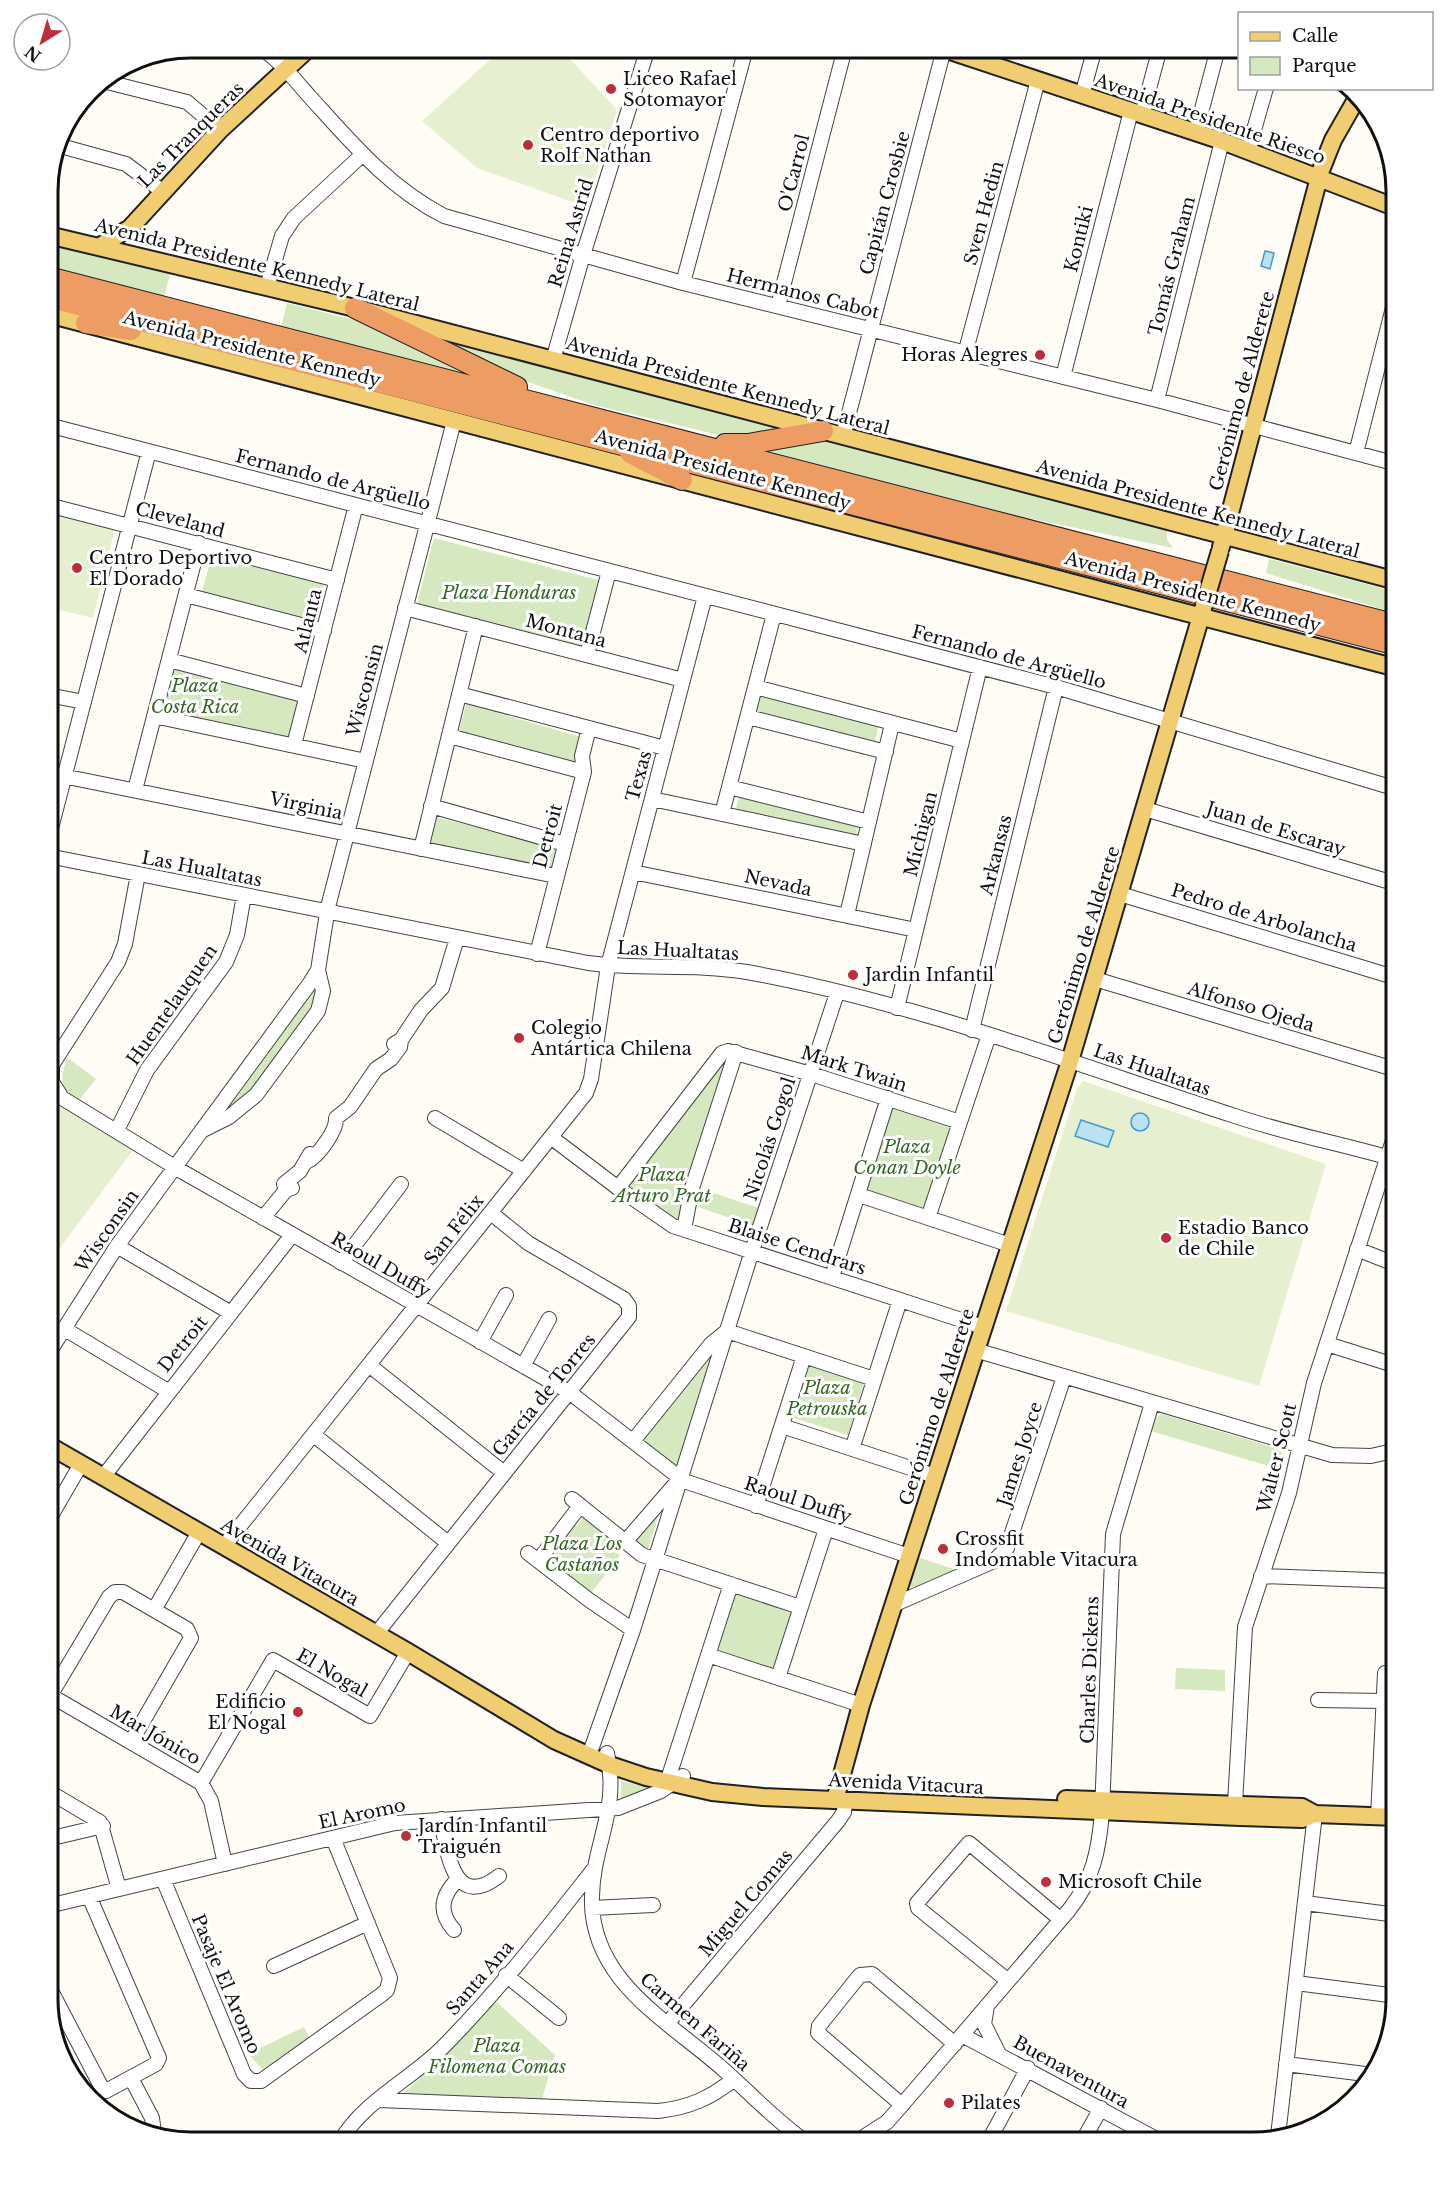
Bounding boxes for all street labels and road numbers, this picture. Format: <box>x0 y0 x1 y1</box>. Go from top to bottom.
street label: Avenida Presidente Riesco <box>1091 69 1328 169</box>
street label: Las Tranqueras <box>133 77 249 193</box>
street label: Capitán Crosbie <box>855 129 915 277</box>
street label: O'Carrol <box>774 132 814 214</box>
street label: Sven Hedin <box>960 159 1008 267</box>
street label: Reina Astrid <box>544 176 598 290</box>
street label: Tomás Graham <box>1144 194 1200 338</box>
street label: Kontiki <box>1060 203 1098 275</box>
street label: Avenida Presidente Kennedy Lateral <box>91 214 422 316</box>
street label: Hermanos Cabot <box>724 264 882 324</box>
street label: Gerónimo de Alderete <box>1205 289 1279 493</box>
street label: Avenida Presidente Kennedy <box>120 306 383 392</box>
street label: Avenida Presidente Kennedy Lateral <box>563 332 892 440</box>
street label: Avenida Presidente Kennedy <box>591 425 854 515</box>
street label: Fernando de Argüello <box>233 445 433 515</box>
street label: Avenida Presidente Kennedy Lateral <box>1033 455 1362 563</box>
street label: Cleveland <box>133 498 227 542</box>
street label: Avenida Presidente Kennedy <box>1061 547 1324 637</box>
street label: Atlanta <box>289 586 327 656</box>
street label: Montana <box>523 610 609 652</box>
street label: Fernando de Argüello <box>910 620 1108 694</box>
street label: Wisconsin <box>342 641 388 740</box>
street label: Texas <box>622 748 656 804</box>
street label: Virginia <box>266 787 345 824</box>
street label: Michigan <box>900 789 942 879</box>
street label: Juan de Escaray <box>1202 797 1349 861</box>
street label: Detroit <box>529 801 567 871</box>
street label: Arkansas <box>975 812 1017 899</box>
street label: Gerónimo de Alderete <box>1043 843 1125 1047</box>
street label: Las Hualtatas <box>140 847 264 891</box>
street label: Nevada <box>742 865 814 901</box>
street label: Pedro de Arbolancha <box>1169 879 1359 957</box>
street label: Las Hualtatas <box>616 937 740 965</box>
street label: Huentelauquen <box>122 940 222 1070</box>
street label: Alfonso Ojeda <box>1184 977 1317 1037</box>
street label: Las Hualtatas <box>1091 1040 1213 1100</box>
street label: Mark Twain <box>798 1041 910 1097</box>
street label: Nicolás Gogol <box>740 1074 800 1203</box>
street label: Wisconsin <box>70 1185 144 1277</box>
street label: San Félix <box>420 1190 488 1270</box>
street label: Blaise Cendrars <box>725 1214 869 1280</box>
street label: Raoul Duffy <box>327 1228 435 1303</box>
street label: Gerónimo de Alderete <box>895 1306 979 1508</box>
street label: Detroit <box>154 1311 212 1377</box>
street label: García de Torres <box>488 1329 600 1461</box>
street label: James Joyce <box>992 1399 1047 1511</box>
street label: Walter Scott <box>1252 1401 1301 1516</box>
street label: Raoul Duffy <box>742 1472 855 1528</box>
street label: Avenida Vitacura <box>216 1513 363 1610</box>
street label: Charles Dickens <box>1076 1596 1104 1744</box>
street label: El Nogal <box>293 1644 371 1702</box>
street label: Mar Jónico <box>106 1700 204 1770</box>
street label: Avenida Vitacura <box>827 1769 984 1799</box>
street label: El Aromo <box>316 1794 408 1834</box>
street label: Miguel Comas <box>695 1845 797 1961</box>
street label: Pasaje El Aromo <box>187 1911 265 2057</box>
street label: Santa Ana <box>442 1936 518 2020</box>
street label: Carmen Fariña <box>635 1968 755 2076</box>
street label: Buenaventura <box>1009 2031 1133 2113</box>

